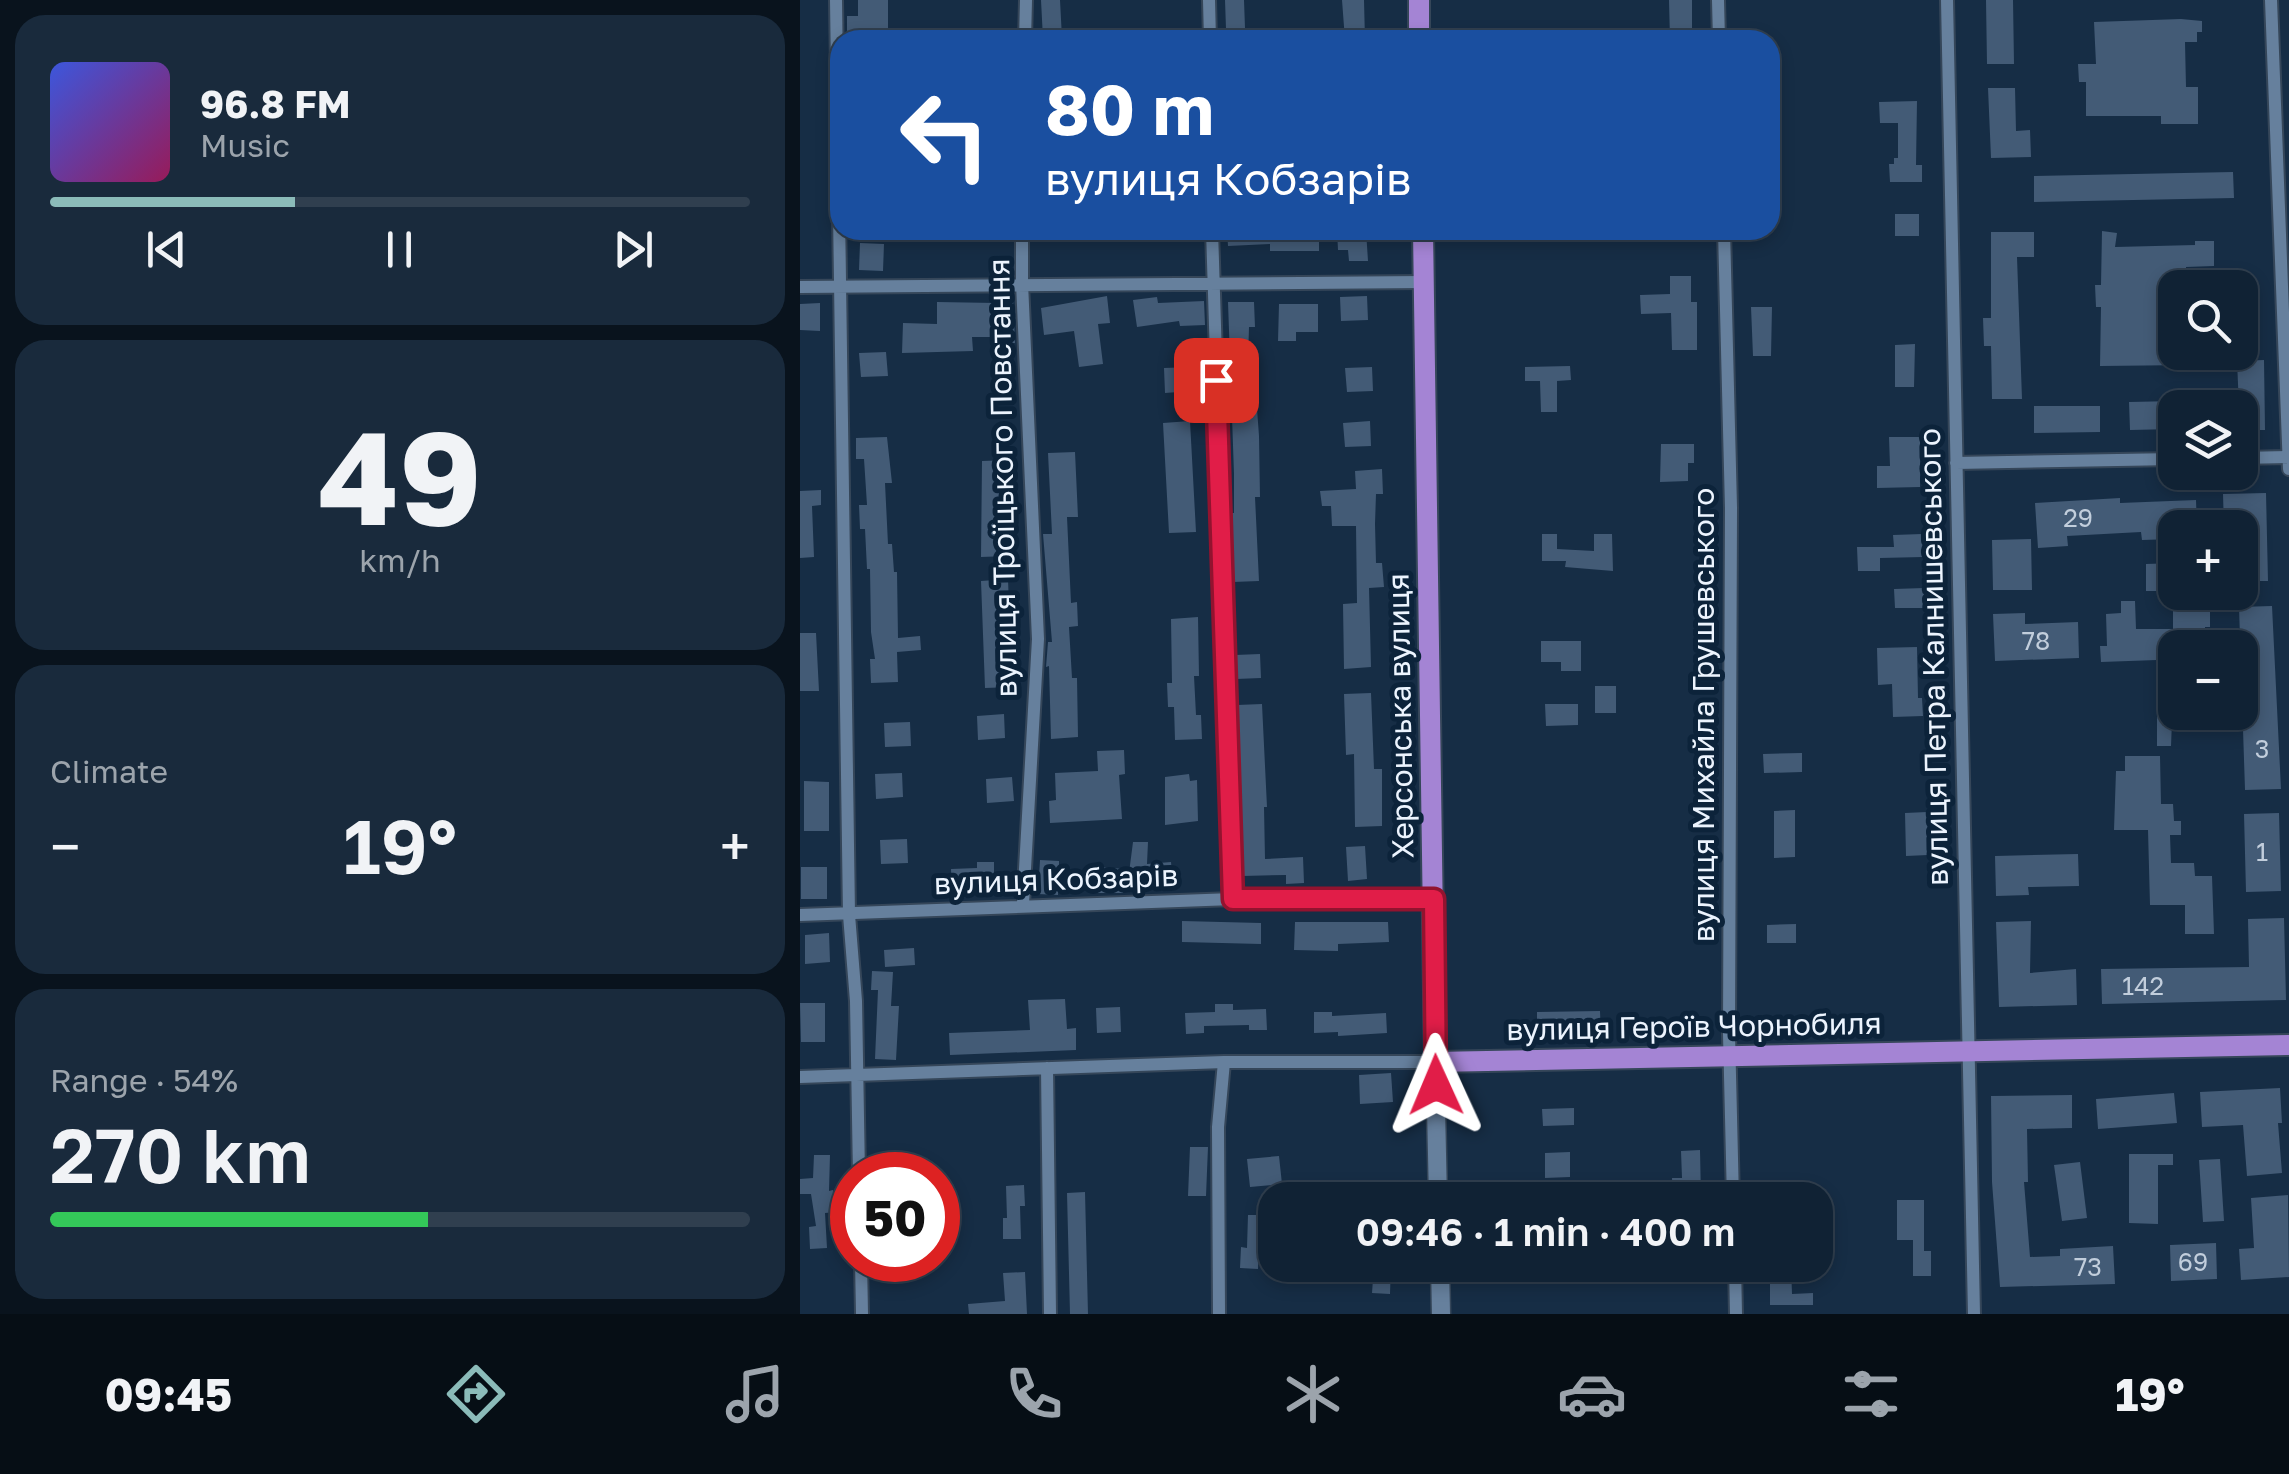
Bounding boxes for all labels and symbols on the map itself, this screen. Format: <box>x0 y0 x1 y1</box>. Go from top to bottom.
street label: вулиця Троїцького Повстання <box>980 258 1024 698</box>
pin <box>1174 338 1259 423</box>
street label: вулиця Петра Калнишевського <box>1911 428 1955 886</box>
street label: вулиця Михайла Грушевського <box>1685 488 1721 942</box>
house number: 29 <box>2063 502 2093 533</box>
street label: Херсонська вулиця <box>1380 573 1420 859</box>
house number: 78 <box>2022 625 2050 656</box>
house number: 3 <box>2255 733 2269 764</box>
house number: 1 <box>2256 836 2268 867</box>
street label: вулиця Кобзарів <box>933 857 1179 901</box>
house number: 142 <box>2122 970 2164 1001</box>
street label: вулиця Героїв Чорнобиля <box>1506 1005 1882 1047</box>
position arrow <box>1384 1033 1488 1137</box>
speed limit sign: 50 <box>830 1152 960 1282</box>
house number: 69 <box>2178 1246 2208 1277</box>
house number: 73 <box>2074 1251 2102 1282</box>

